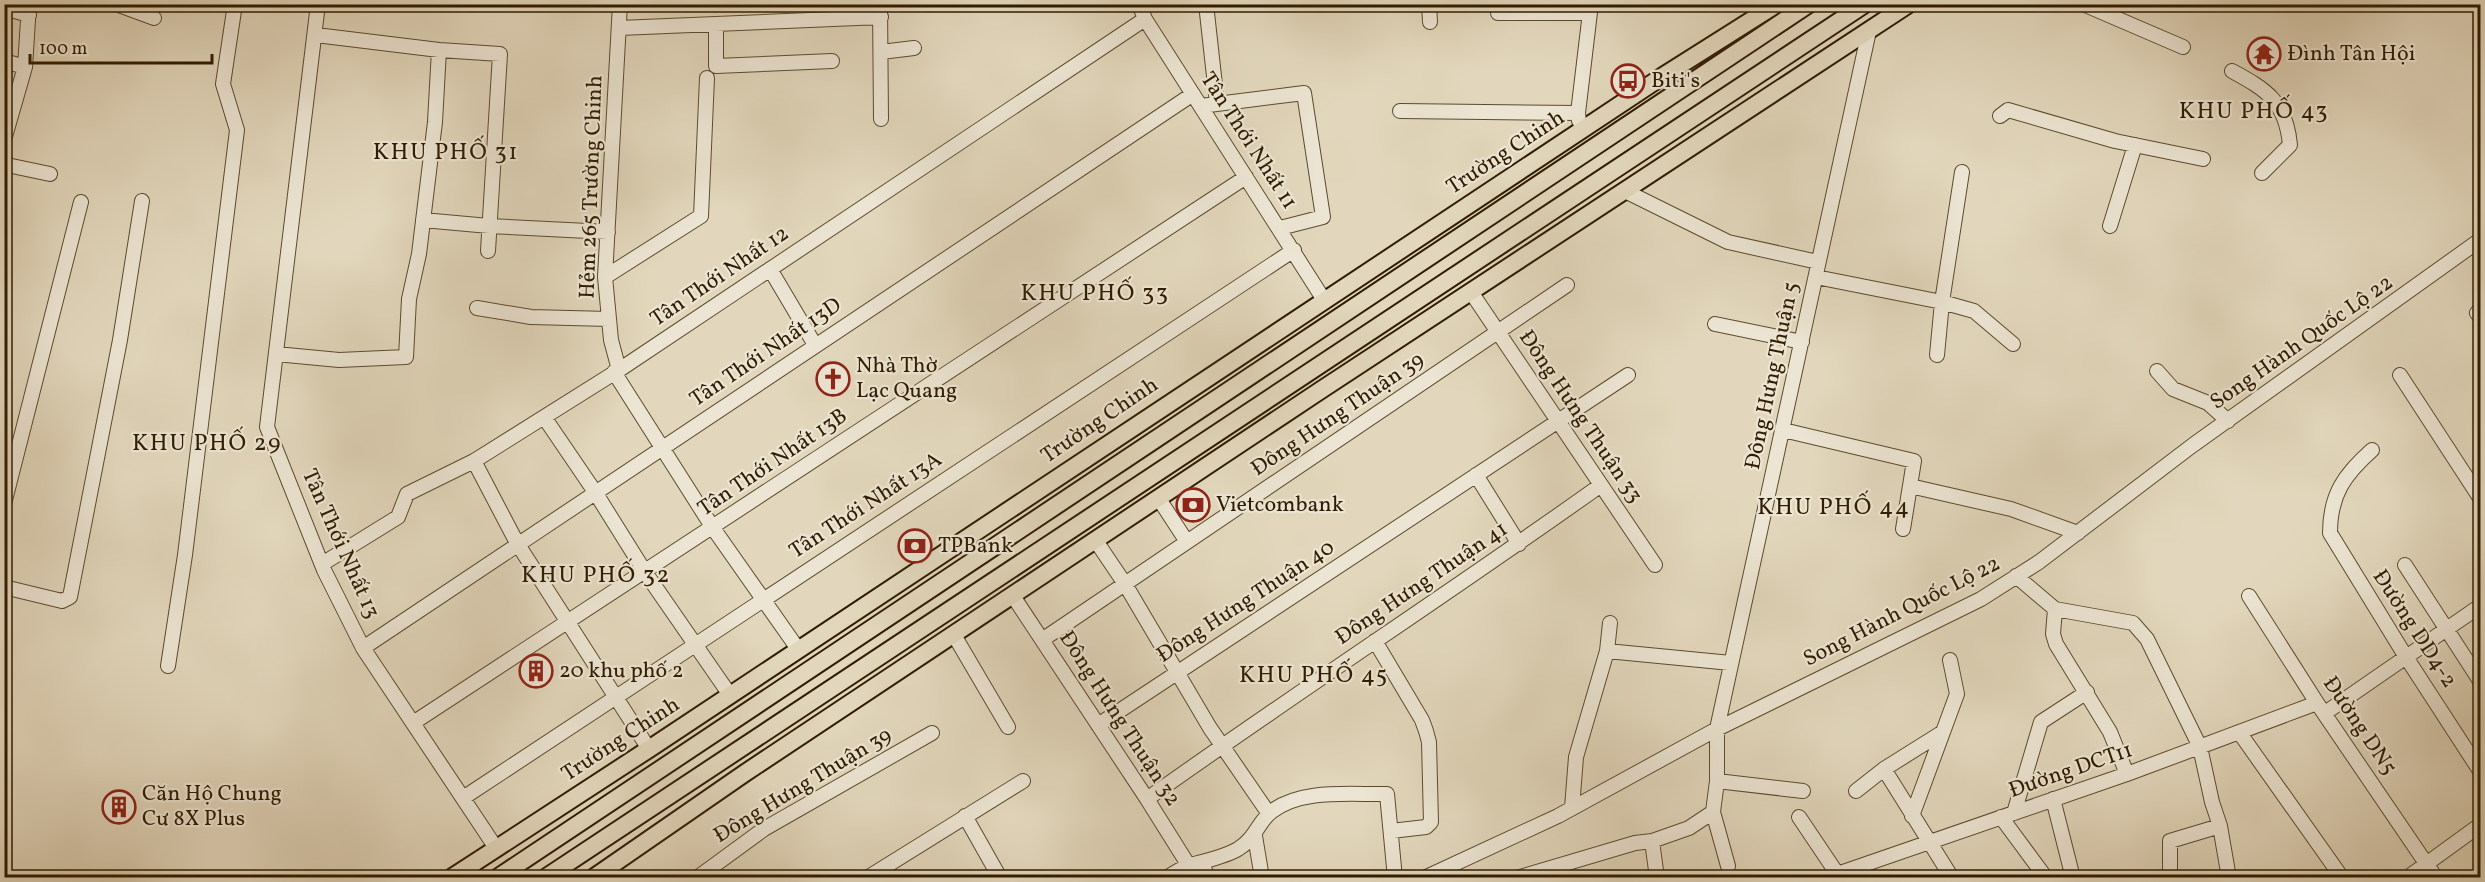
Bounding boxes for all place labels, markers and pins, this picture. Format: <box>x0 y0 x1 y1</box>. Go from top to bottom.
temple icon: Đình Tân Hội <box>2246 36 2282 72</box>
place label: Đình Tân Hội <box>2287 39 2415 70</box>
bus stop icon: Biti's <box>1610 63 1646 99</box>
place label: Biti's <box>1651 66 1700 97</box>
place label: Nhà Thờ Lạc Quang <box>856 351 957 407</box>
church icon: Nhà Thờ Lạc Quang <box>815 361 851 397</box>
bank icon: Vietcombank <box>1175 487 1211 523</box>
place label: Vietcombank <box>1216 490 1344 521</box>
bank icon: TPBank <box>897 528 933 564</box>
place label: TPBank <box>938 531 1013 562</box>
building icon: 20 khu phố 2 <box>518 653 554 689</box>
place label: 20 khu phố 2 <box>559 656 684 687</box>
place label: Căn Hộ Chung Cư 8X Plus <box>142 779 282 835</box>
building icon: Căn Hộ Chung Cư 8X Plus <box>101 789 137 825</box>

